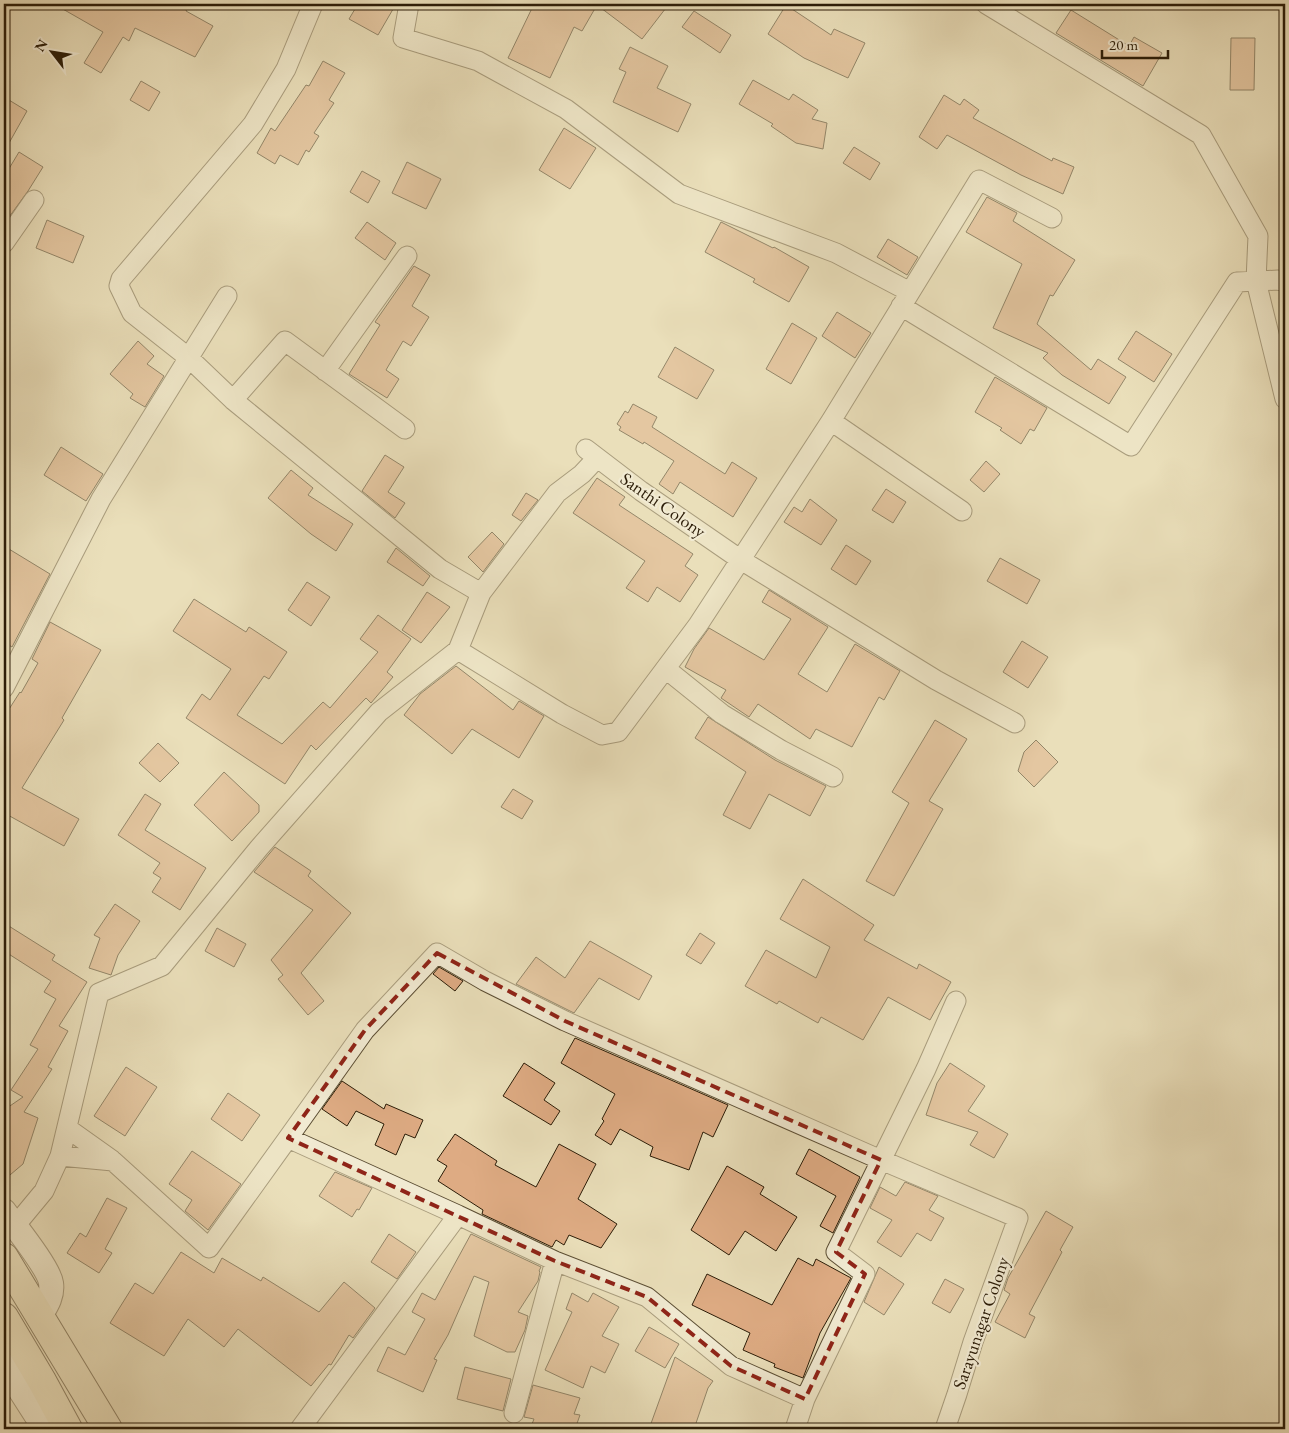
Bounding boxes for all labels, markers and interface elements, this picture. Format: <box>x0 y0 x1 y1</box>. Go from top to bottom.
north arrow <box>28 28 78 78</box>
scale bar <box>1102 28 1168 60</box>
text: N <box>30 35 52 55</box>
text: 20 m <box>1109 35 1138 54</box>
street label: Santhi Colony <box>616 467 711 543</box>
street label: Sarayunagar Colony <box>947 1253 1014 1392</box>

